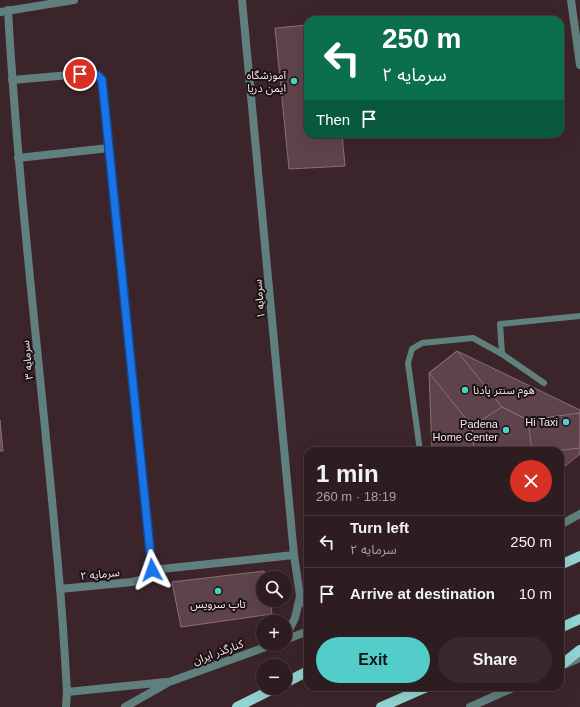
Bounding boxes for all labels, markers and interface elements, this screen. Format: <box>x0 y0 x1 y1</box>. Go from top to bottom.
text: 250 m <box>382 23 461 54</box>
icon: left <box>316 32 368 84</box>
pin <box>63 57 97 91</box>
icon: arrive <box>69 63 91 85</box>
text: سرمایه ۲ <box>382 65 447 85</box>
place label: آموزشگاه ایمن دریا <box>247 69 287 95</box>
marker: آموزشگاه ایمن دریا <box>289 76 299 86</box>
icon: arrive <box>358 108 380 130</box>
text: Then <box>316 111 350 128</box>
street label: سرمایه ۱ <box>251 278 268 319</box>
street label: سرمایه ۳ <box>19 339 36 380</box>
place label: هوم سنتر پادنا <box>473 384 535 398</box>
marker: هوم سنتر پادنا <box>460 385 470 395</box>
place label: Hi Taxi <box>525 416 558 428</box>
marker: Hi Taxi <box>561 417 571 427</box>
place label: Padena Home Center <box>433 418 499 443</box>
marker: Padena Home Center <box>501 425 511 435</box>
text: 1 min <box>316 460 379 487</box>
button: close <box>510 460 552 502</box>
text: 260 m · 18:19 <box>316 489 396 504</box>
text: Turn left <box>350 519 409 536</box>
icon: left <box>316 531 338 553</box>
text: 250 m <box>510 533 552 550</box>
text: سرمایه ۲ <box>350 542 397 557</box>
position arrow <box>131 549 173 591</box>
street label: سرمایه ۲ <box>80 566 121 583</box>
map controls <box>256 571 292 695</box>
button: search <box>256 571 292 607</box>
icon: arrive <box>316 583 338 605</box>
text: Arrive at destination <box>350 585 495 602</box>
text: 10 m <box>519 585 552 602</box>
marker: تاپ سرویس <box>213 586 223 596</box>
place label: تاپ سرویس <box>190 598 246 612</box>
button: + <box>256 615 292 651</box>
street label: کنارگذر ایران <box>191 637 246 668</box>
button: Exit <box>316 637 430 683</box>
button: Share <box>438 637 552 683</box>
button: − <box>256 659 292 695</box>

